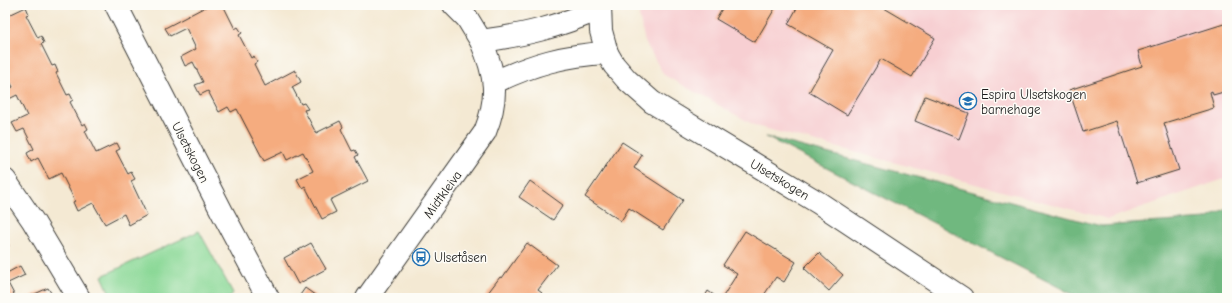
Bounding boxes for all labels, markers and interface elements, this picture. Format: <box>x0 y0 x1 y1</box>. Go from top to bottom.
place label: Espira Ulsetskogen barnehage <box>981 87 1086 117</box>
school or university icon: Espira Ulsetskogen barnehage <box>958 91 978 111</box>
street label: Ulsetskogen <box>169 119 212 185</box>
street label: Ulsetskogen <box>747 156 812 203</box>
street label: Midtkleiva <box>420 168 465 221</box>
bus stop icon: Ulsetåsen <box>411 247 431 267</box>
place label: Ulsetåsen <box>434 250 487 265</box>

